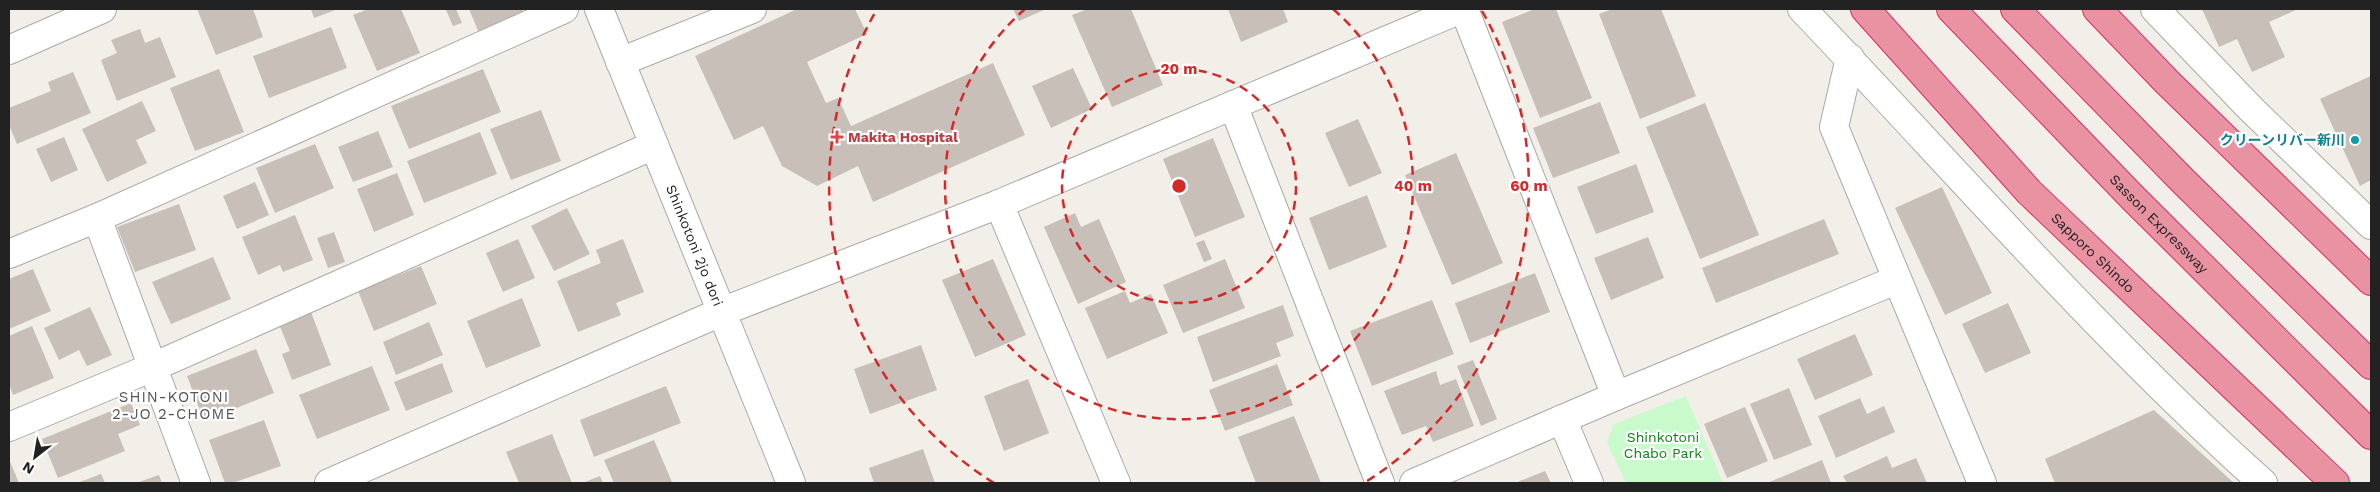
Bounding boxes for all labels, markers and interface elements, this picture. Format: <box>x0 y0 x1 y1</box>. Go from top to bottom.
text: 20 m <box>1160 60 1198 78</box>
place label: Makita Hospital <box>848 129 958 145</box>
marker: Makita Hospital <box>830 130 844 144</box>
place label: クリーンリバー新川 <box>2220 132 2345 148</box>
marker: クリーンリバー新川 <box>2349 134 2361 146</box>
street label: Sasson Expressway <box>2107 171 2212 277</box>
centre of rings <box>1170 177 1188 195</box>
text: 40 m <box>1394 177 1432 195</box>
text: 60 m <box>1510 177 1548 195</box>
street label: Shinkotoni 2jo dori <box>663 182 726 308</box>
street label: Sapporo Shindo <box>2048 210 2138 296</box>
district label: SHIN-KOTONI 2-JO 2-CHOME <box>112 388 236 423</box>
park label: Shinkotoni Chabo Park <box>1624 429 1702 461</box>
north arrow <box>10 432 60 482</box>
text: N <box>20 459 37 478</box>

